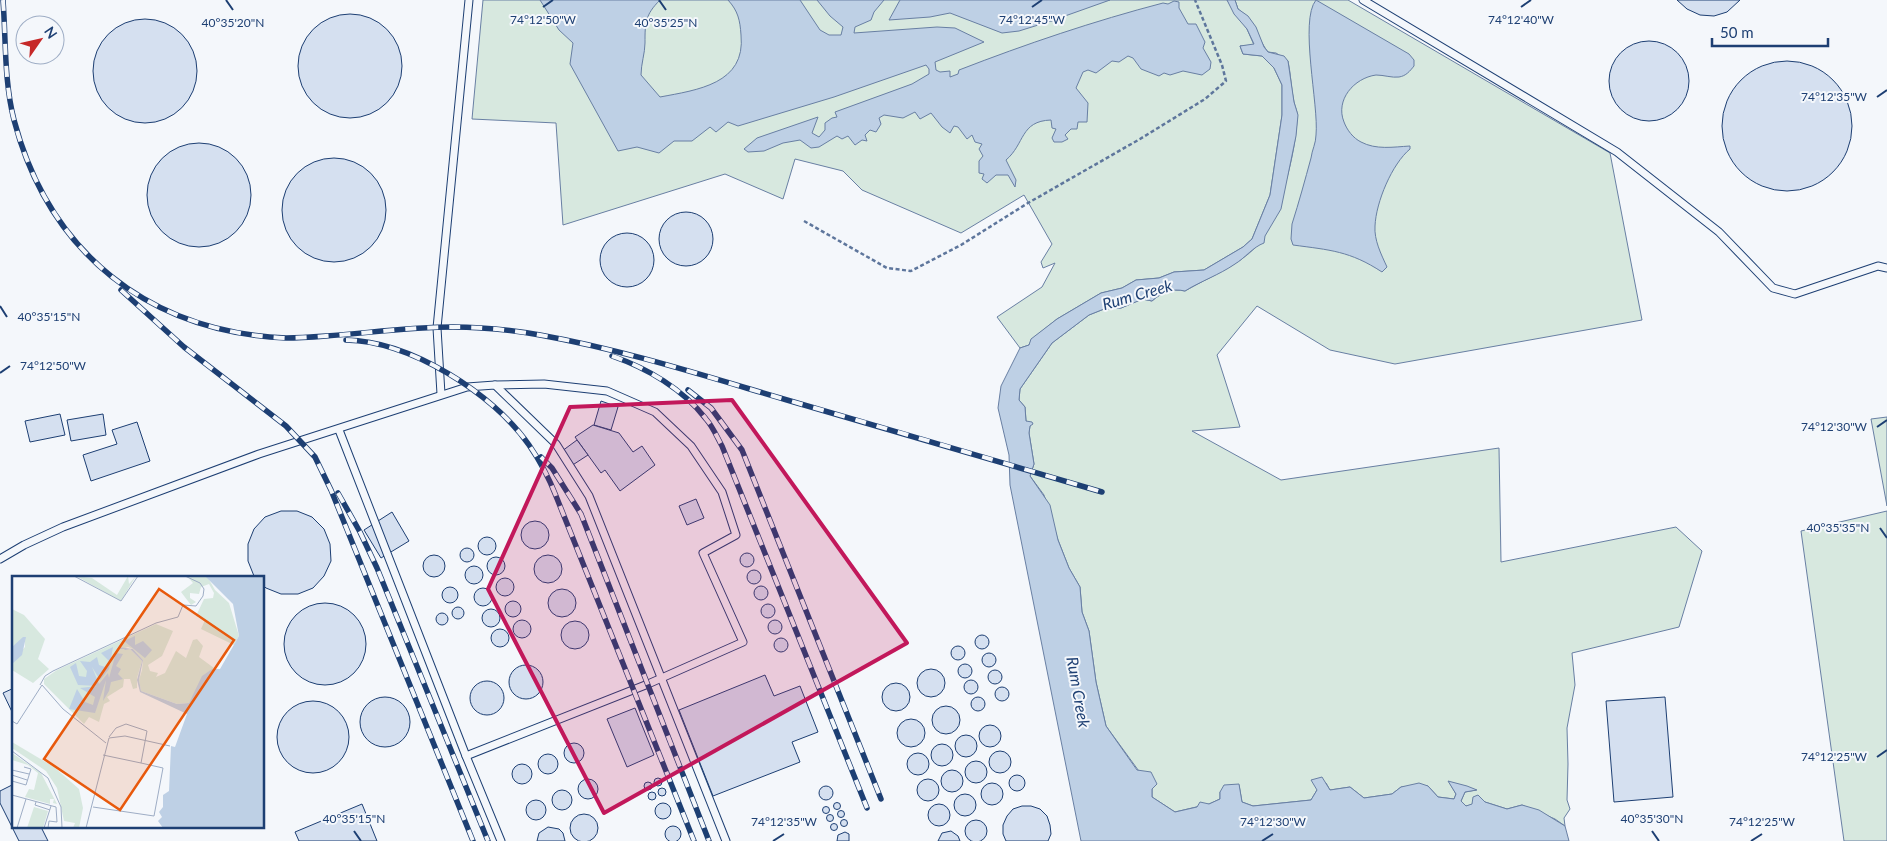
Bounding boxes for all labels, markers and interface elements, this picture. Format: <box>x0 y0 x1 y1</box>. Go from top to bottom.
text: 74°12'50"W <box>510 12 577 27</box>
text: 74°12'45"W <box>999 12 1066 27</box>
text: 74°12'40"W <box>1488 12 1555 27</box>
north arrow <box>15 15 65 65</box>
text: 40°35'20"N <box>202 15 264 30</box>
text: 40°35'25"N <box>635 15 697 30</box>
scale bar <box>1712 15 1828 47</box>
text: N <box>41 23 61 42</box>
text: 50 m <box>1720 23 1754 41</box>
text: 74°12'35"W <box>1801 89 1868 104</box>
water label: Rum Creek <box>1100 275 1175 313</box>
text: 40°35'15"N <box>18 309 80 324</box>
text: 74°12'50"W <box>20 358 87 373</box>
text: 74°12'30"W <box>1801 419 1868 434</box>
text: 40°35'35"N <box>1807 520 1869 535</box>
inset map <box>12 576 265 828</box>
water label: Rum Creek <box>1063 655 1095 729</box>
text: 74°12'25"W <box>1801 749 1868 764</box>
text: 40°35'15"N <box>323 811 385 826</box>
text: 40°35'30"N <box>1621 811 1683 826</box>
text: 74°12'35"W <box>751 814 818 829</box>
text: 74°12'30"W <box>1240 814 1307 829</box>
text: 74°12'25"W <box>1729 814 1796 829</box>

